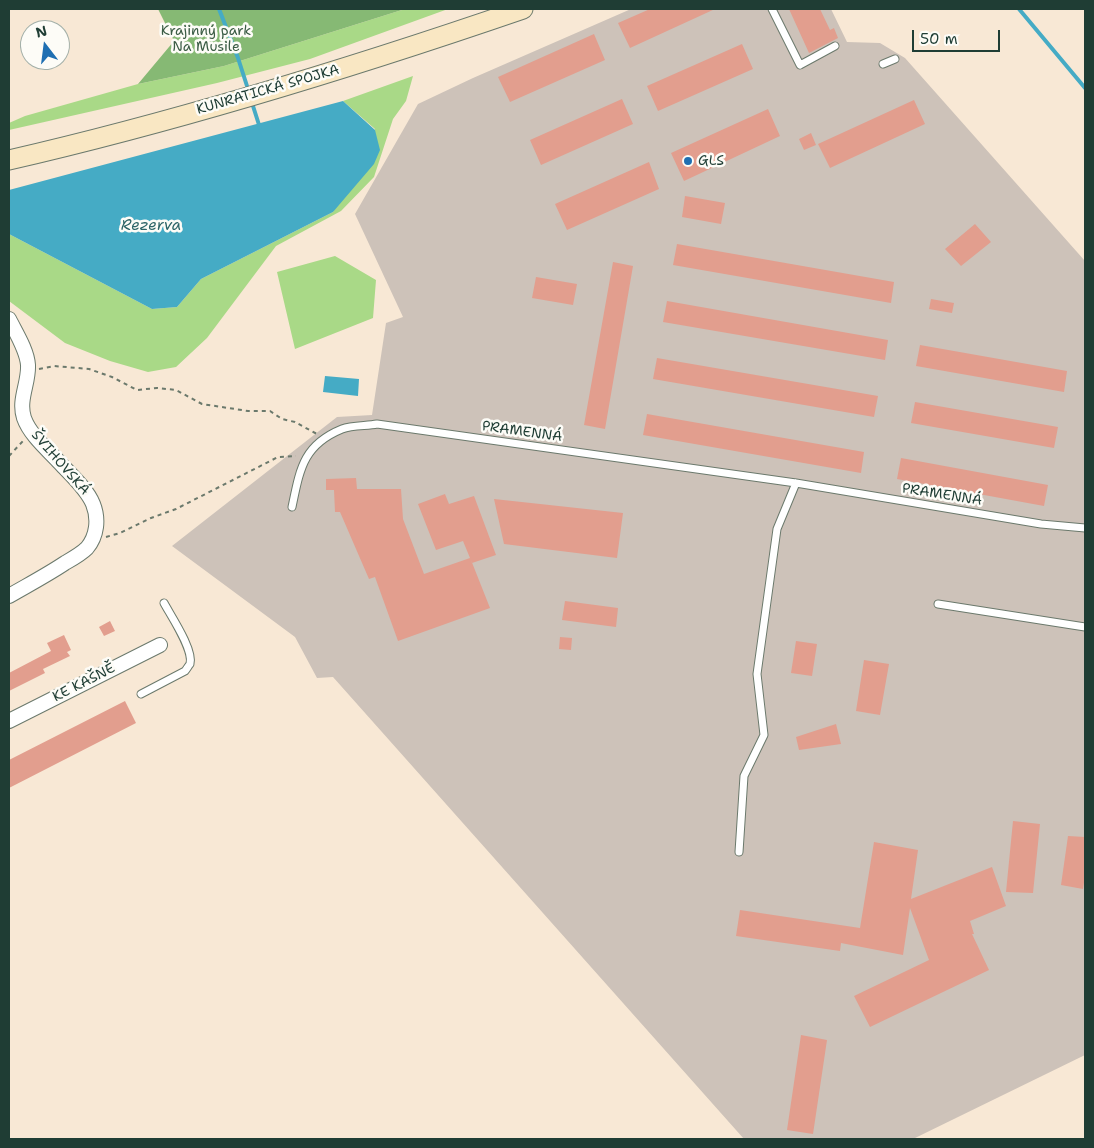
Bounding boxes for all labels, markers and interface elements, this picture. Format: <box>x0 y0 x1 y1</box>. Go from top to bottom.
north arrow <box>20 20 70 70</box>
scale bar <box>914 20 1002 52</box>
text: N <box>34 21 49 42</box>
park label: Krajinný park Na Musile <box>161 23 251 56</box>
text: 50 m <box>920 29 958 49</box>
street label: KUNRATICKÁ SPOJKA <box>195 62 341 118</box>
place label: GLS <box>698 153 724 169</box>
marker: GLS <box>682 155 694 167</box>
water label: Rezerva <box>121 217 181 235</box>
street label: PRAMENNÁ <box>481 418 563 446</box>
street label: ŠVIHOVSKÁ <box>27 427 93 499</box>
street label: PRAMENNÁ <box>901 480 983 510</box>
street label: KE KAŠNĚ <box>50 660 118 706</box>

